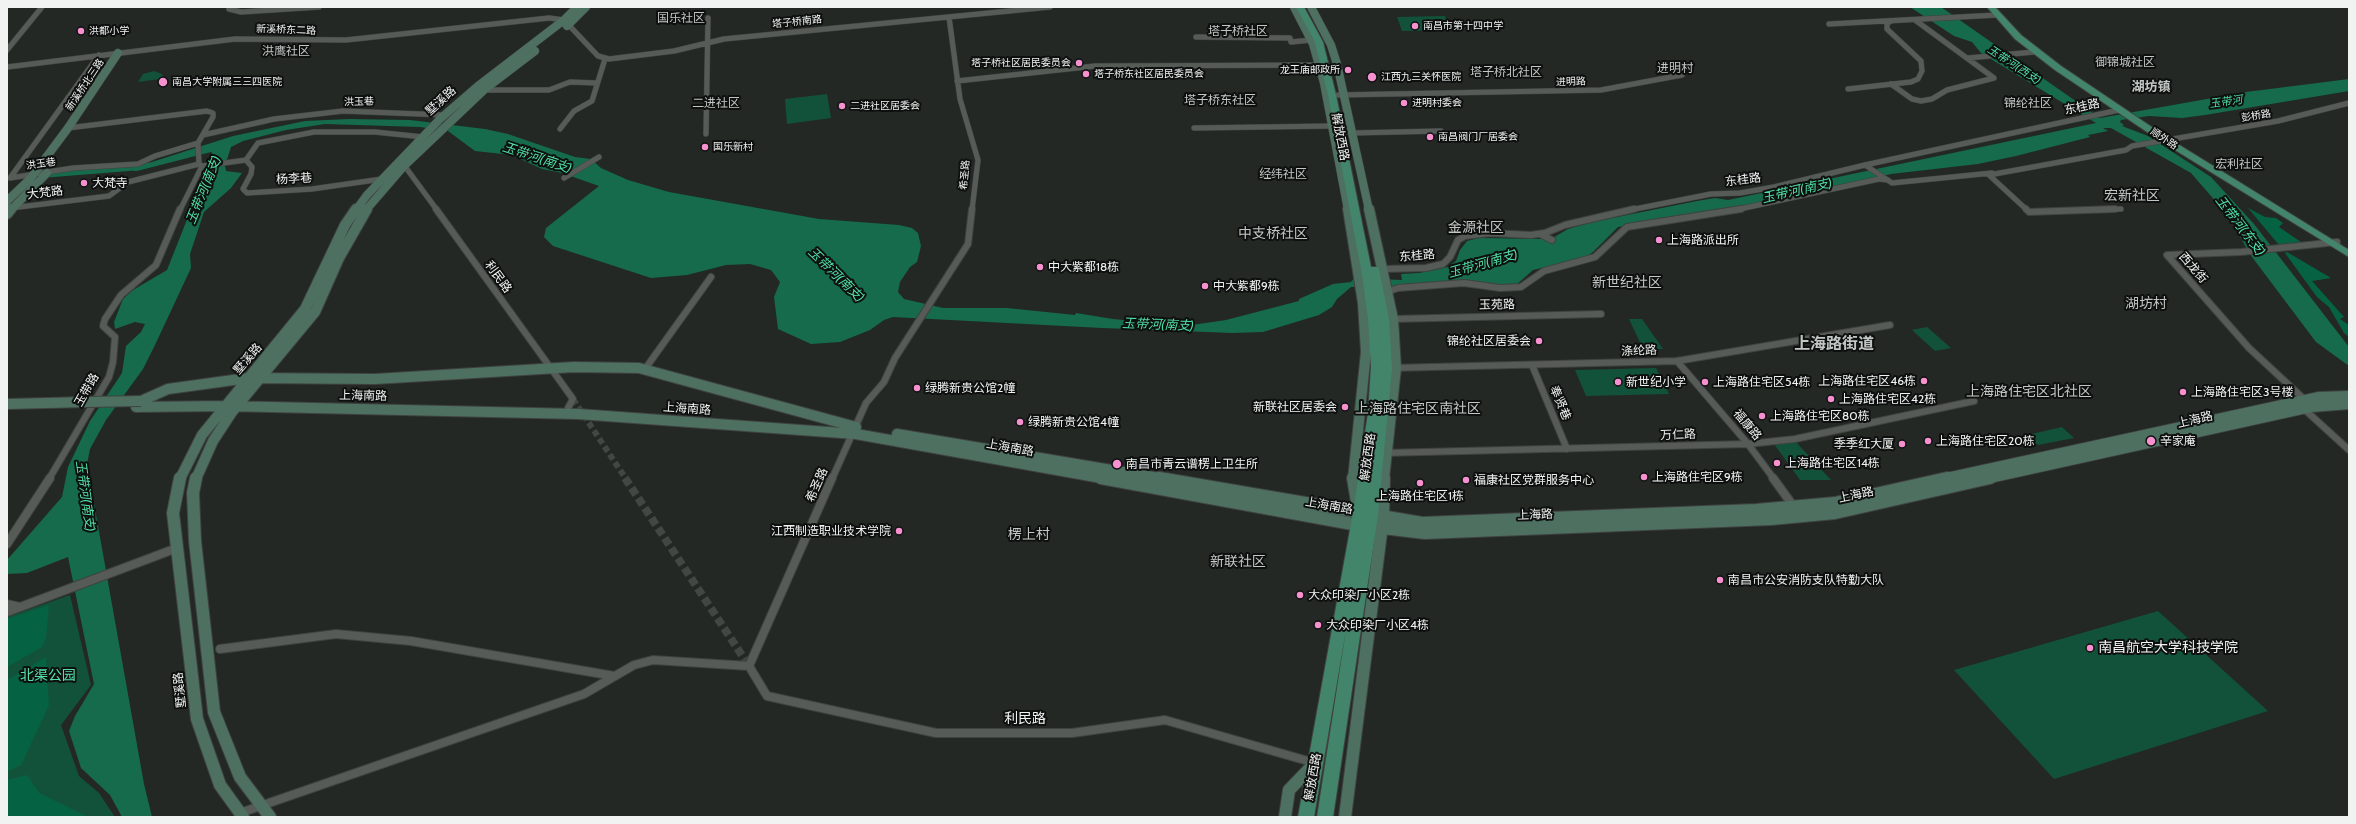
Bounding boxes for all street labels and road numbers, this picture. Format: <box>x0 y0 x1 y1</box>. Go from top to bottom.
street label: 塔子桥南路 <box>772 13 822 31</box>
street label: 新溪桥东二路 <box>256 23 316 37</box>
street label: 新溪桥北三路 <box>63 57 107 113</box>
street label: 进明路 <box>1556 75 1586 89</box>
street label: 墅溪路 <box>423 84 459 118</box>
street label: 洪玉巷 <box>344 96 374 108</box>
street label: 东桂路 <box>2063 96 2101 118</box>
street label: 彭桥路 <box>2240 108 2272 124</box>
street label: 解放西路 <box>1328 112 1352 162</box>
street label: 顺外路 <box>2148 126 2180 152</box>
street label: 洪玉巷 <box>25 156 57 172</box>
street label: 希圣路 <box>958 160 972 190</box>
street label: 杨李巷 <box>276 171 312 187</box>
street label: 东桂路 <box>1724 171 1762 189</box>
street label: 大梵路 <box>26 184 64 202</box>
street label: 东桂路 <box>1398 247 1436 265</box>
street label: 西龙街 <box>2176 250 2210 286</box>
street label: 利民路 <box>482 258 514 296</box>
street label: 玉苑路 <box>1479 297 1515 313</box>
street label: 墅溪路 <box>231 341 265 377</box>
street label: 涤纶路 <box>1621 343 1657 359</box>
street label: 玉带路 <box>72 371 102 409</box>
street label: 奉贤巷 <box>1546 384 1574 422</box>
street label: 上海南路 <box>339 388 387 404</box>
street label: 上海南路 <box>663 400 711 418</box>
street label: 福康路 <box>1730 407 1764 443</box>
street label: 上海路 <box>2176 409 2214 431</box>
street label: 万仁路 <box>1660 427 1696 443</box>
street label: 解放西路 <box>1358 432 1378 482</box>
street label: 上海南路 <box>985 437 1035 459</box>
street label: 希圣路 <box>803 466 831 504</box>
street label: 上海路 <box>1837 484 1875 506</box>
street label: 上海南路 <box>1304 495 1354 517</box>
street label: 上海路 <box>1517 507 1553 523</box>
street label: 墅溪路 <box>171 671 189 709</box>
street label: 利民路 <box>1004 711 1046 727</box>
street label: 解放西路 <box>1302 752 1324 802</box>

